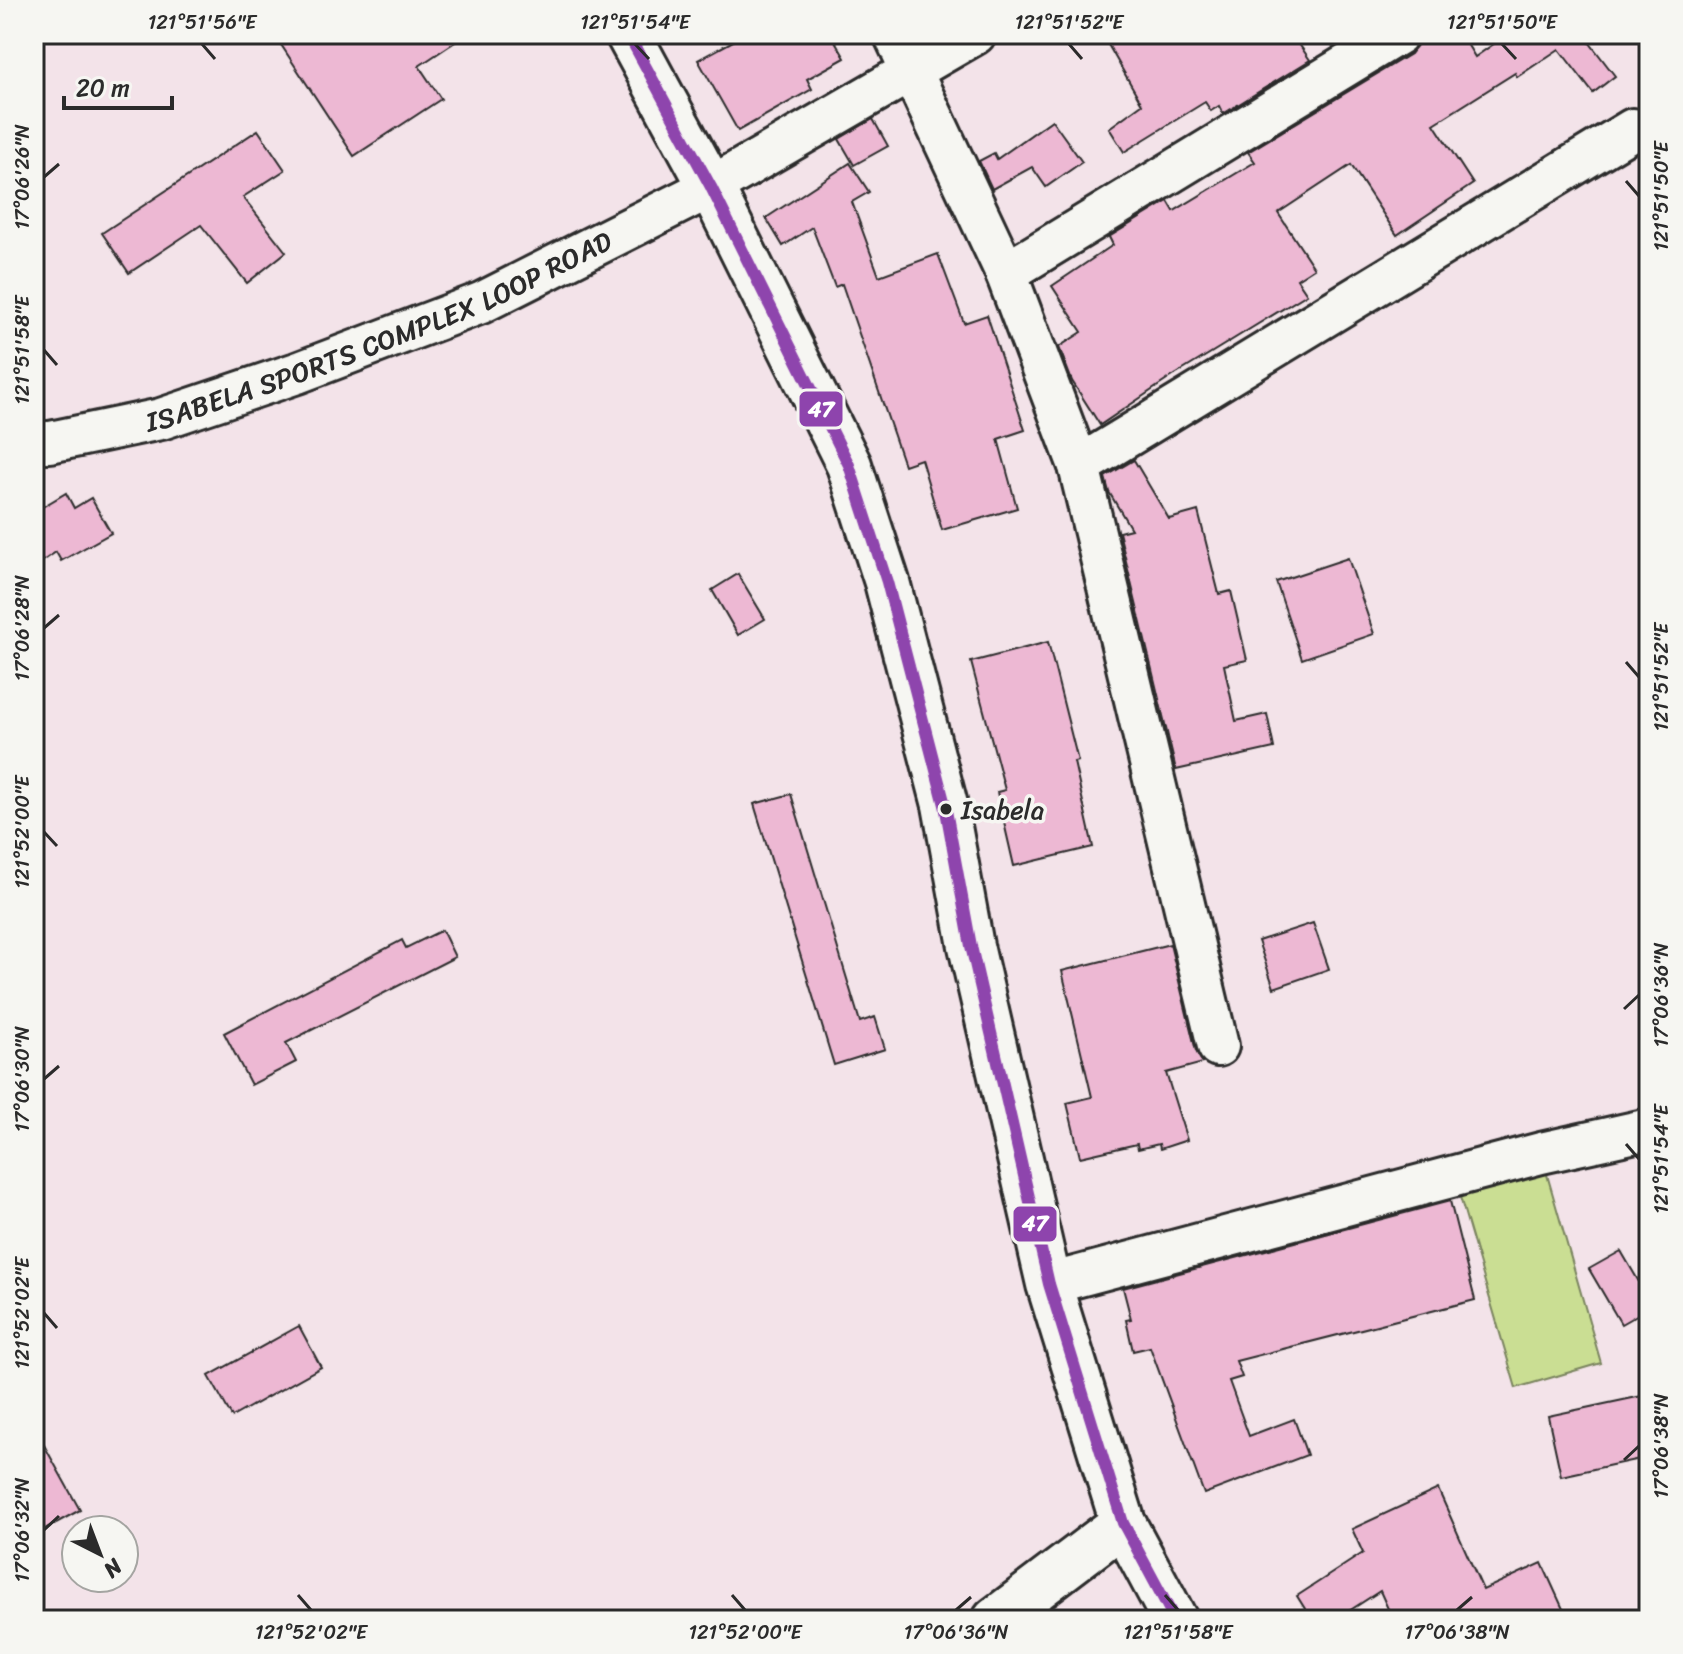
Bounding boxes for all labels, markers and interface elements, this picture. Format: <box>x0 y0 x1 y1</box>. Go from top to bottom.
text: 121°51'56"E <box>148 5 258 40</box>
text: 121°51'54"E <box>580 5 692 40</box>
text: 121°51'52"E <box>1015 5 1125 40</box>
text: 121°51'50"E <box>1447 5 1559 40</box>
scale bar <box>64 60 172 110</box>
text: 20 m <box>76 67 130 109</box>
text: 17°06'26"N <box>5 124 40 230</box>
text: 121°51'50"E <box>1644 139 1679 251</box>
street label: ISABELA SPORTS COMPLEX LOOP ROAD <box>140 217 621 447</box>
text: 121°51'58"E <box>5 294 40 405</box>
line badge: 47 <box>798 390 844 428</box>
text: 47 <box>807 390 837 429</box>
text: 17°06'28"N <box>5 575 40 681</box>
text: 121°51'52"E <box>1644 621 1679 731</box>
text: 121°52'00"E <box>5 774 40 889</box>
place label: Isabela <box>960 787 1044 833</box>
marker: Isabela <box>938 801 954 817</box>
text: 17°06'36"N <box>1644 943 1679 1047</box>
text: 17°06'30"N <box>5 1026 40 1132</box>
text: 121°51'54"E <box>1644 1102 1679 1214</box>
text: 47 <box>1021 1204 1051 1243</box>
line badge: 47 <box>1012 1205 1058 1243</box>
text: 121°52'02"E <box>5 1255 40 1369</box>
text: 17°06'38"N <box>1644 1393 1679 1499</box>
text: 17°06'32"N <box>5 1478 40 1582</box>
north arrow <box>60 1514 140 1594</box>
text: N <box>94 1548 133 1589</box>
text: 121°52'02"E <box>255 1615 369 1650</box>
text: 121°52'00"E <box>688 1615 803 1650</box>
text: 17°06'36"N <box>904 1615 1008 1650</box>
text: 121°51'58"E <box>1123 1615 1234 1650</box>
text: 17°06'38"N <box>1404 1615 1510 1650</box>

